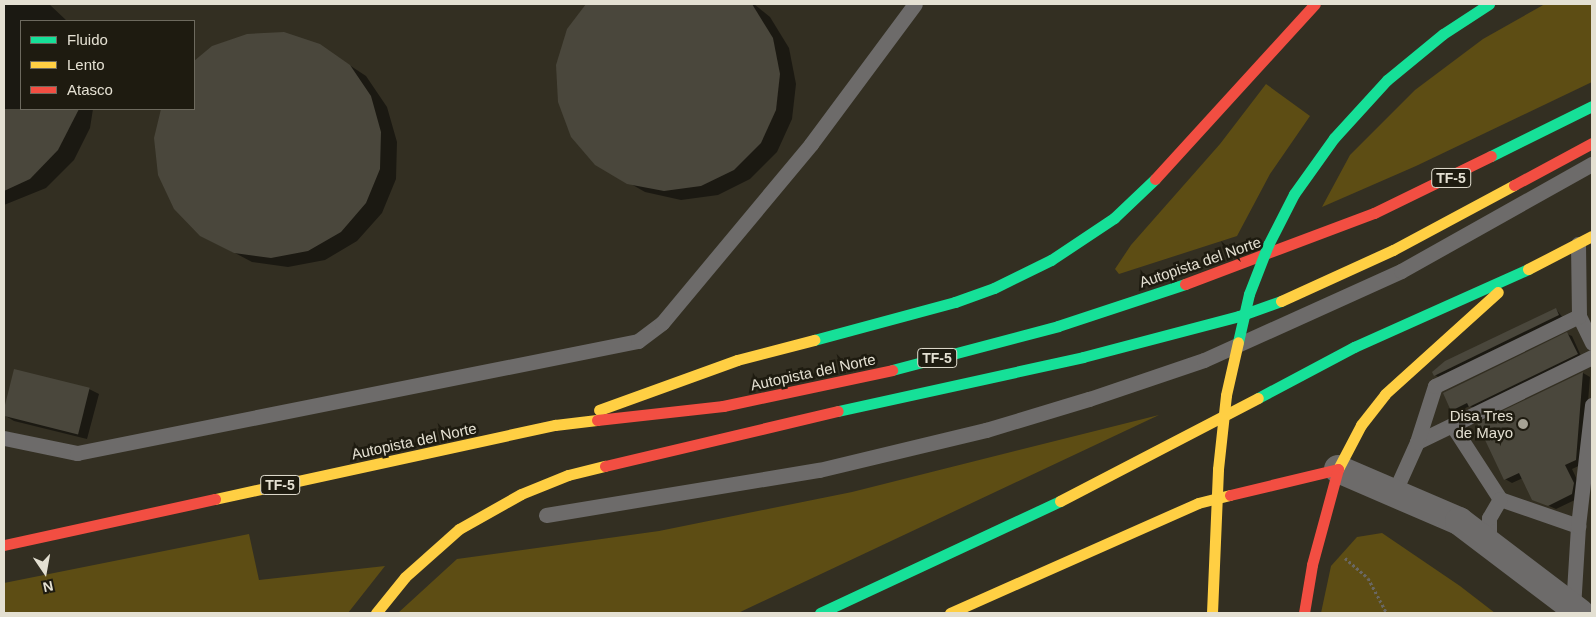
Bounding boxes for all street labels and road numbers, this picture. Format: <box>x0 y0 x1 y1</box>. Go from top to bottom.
road number: TF-5 <box>1431 167 1471 190</box>
street label: Autopista del Norte <box>1137 233 1263 291</box>
road number: TF-5 <box>917 346 957 369</box>
street label: Autopista del Norte <box>749 350 877 394</box>
street label: Autopista del Norte <box>350 419 478 463</box>
road number: TF-5 <box>260 474 300 496</box>

